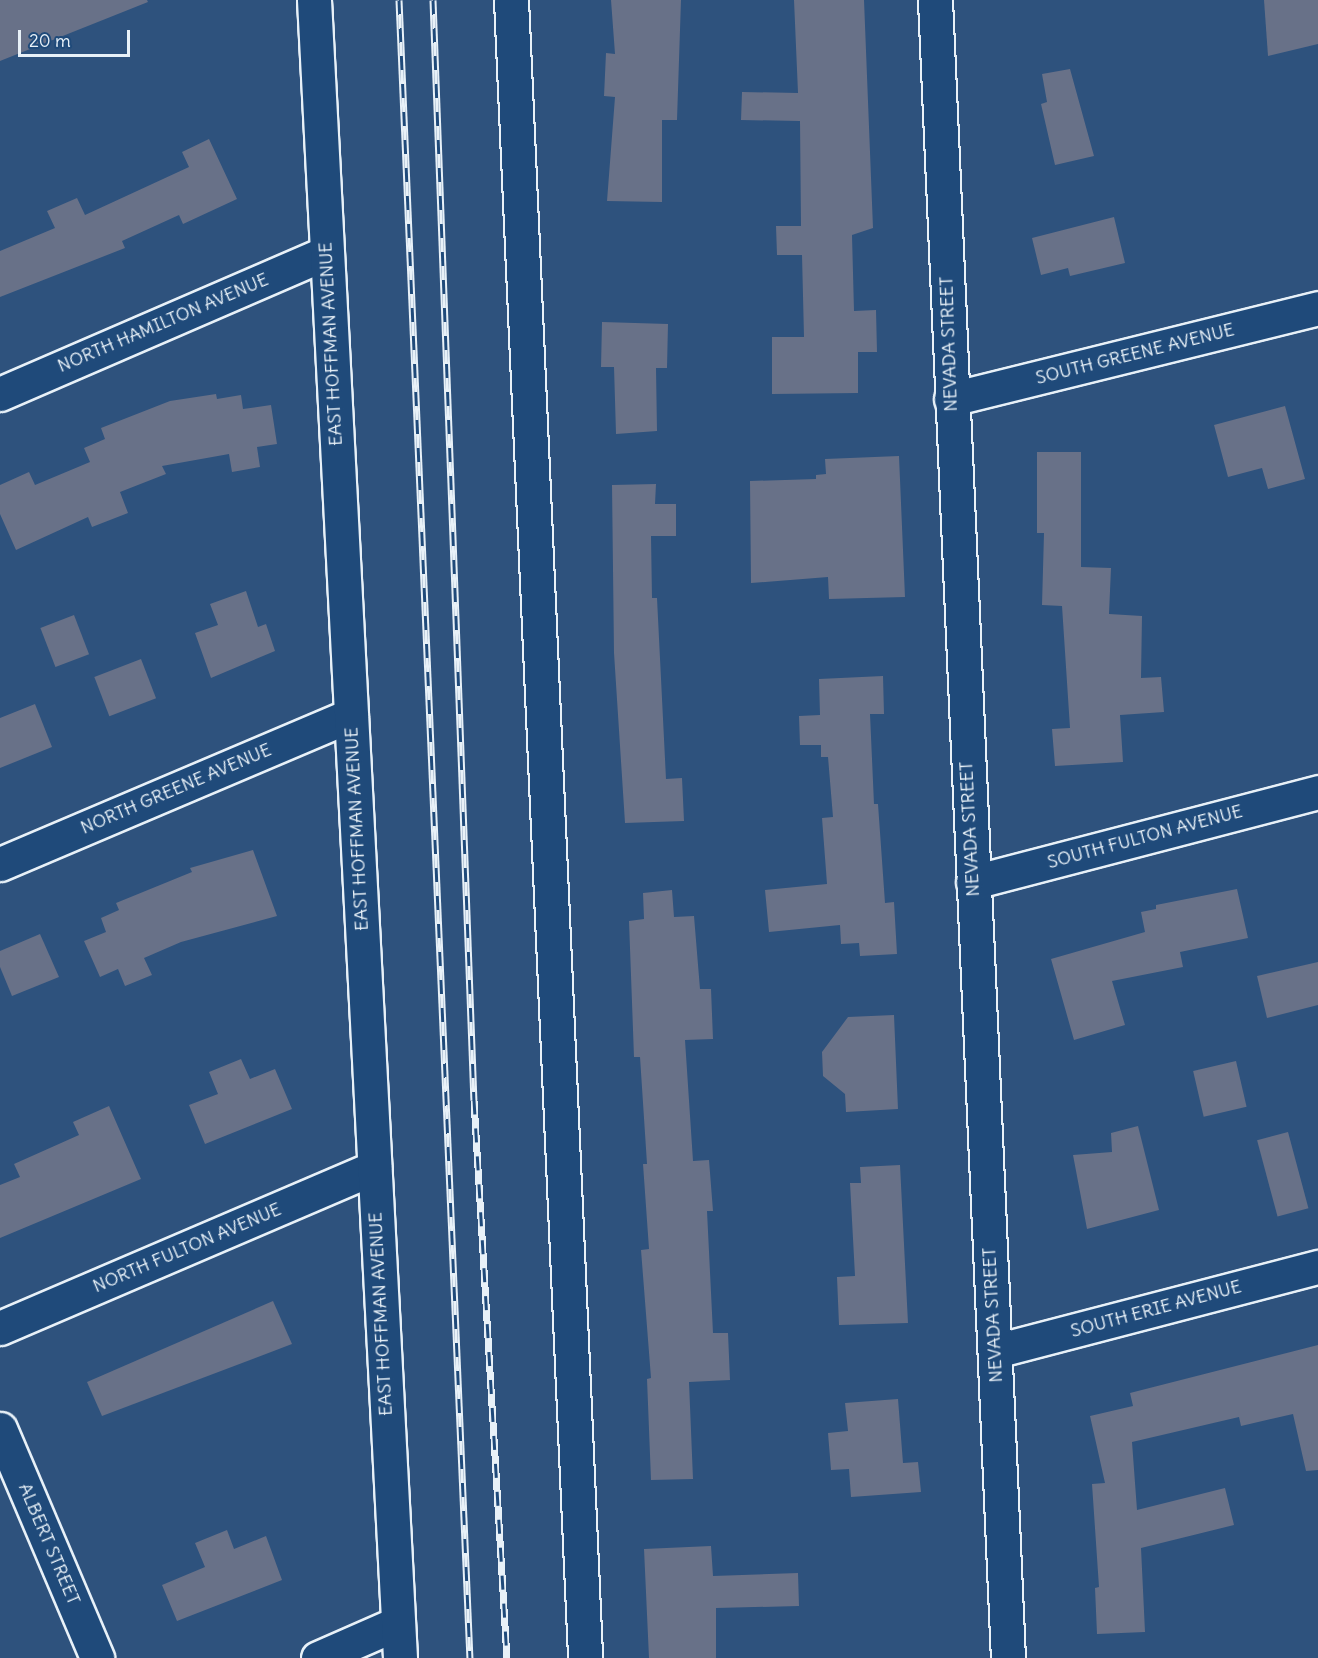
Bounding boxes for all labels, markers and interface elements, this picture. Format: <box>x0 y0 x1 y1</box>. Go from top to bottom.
scale bar <box>21 18 134 56</box>
text: 20 m <box>29 29 71 52</box>
street label: EAST HOFFMAN AVENUE <box>315 242 347 446</box>
street label: NORTH HAMILTON AVENUE <box>54 269 272 377</box>
street label: NEVADA STREET <box>936 276 962 412</box>
street label: SOUTH GREENE AVENUE <box>1034 319 1236 389</box>
street label: EAST HOFFMAN AVENUE <box>341 727 373 931</box>
street label: NORTH GREENE AVENUE <box>77 739 275 839</box>
street label: NEVADA STREET <box>956 761 984 897</box>
street label: SOUTH FULTON AVENUE <box>1045 801 1245 873</box>
street label: NORTH FULTON AVENUE <box>90 1199 284 1297</box>
street label: EAST HOFFMAN AVENUE <box>365 1212 397 1416</box>
street label: NEVADA STREET <box>979 1247 1007 1383</box>
street label: SOUTH ERIE AVENUE <box>1068 1276 1244 1342</box>
street label: ALBERT STREET <box>14 1480 84 1608</box>

